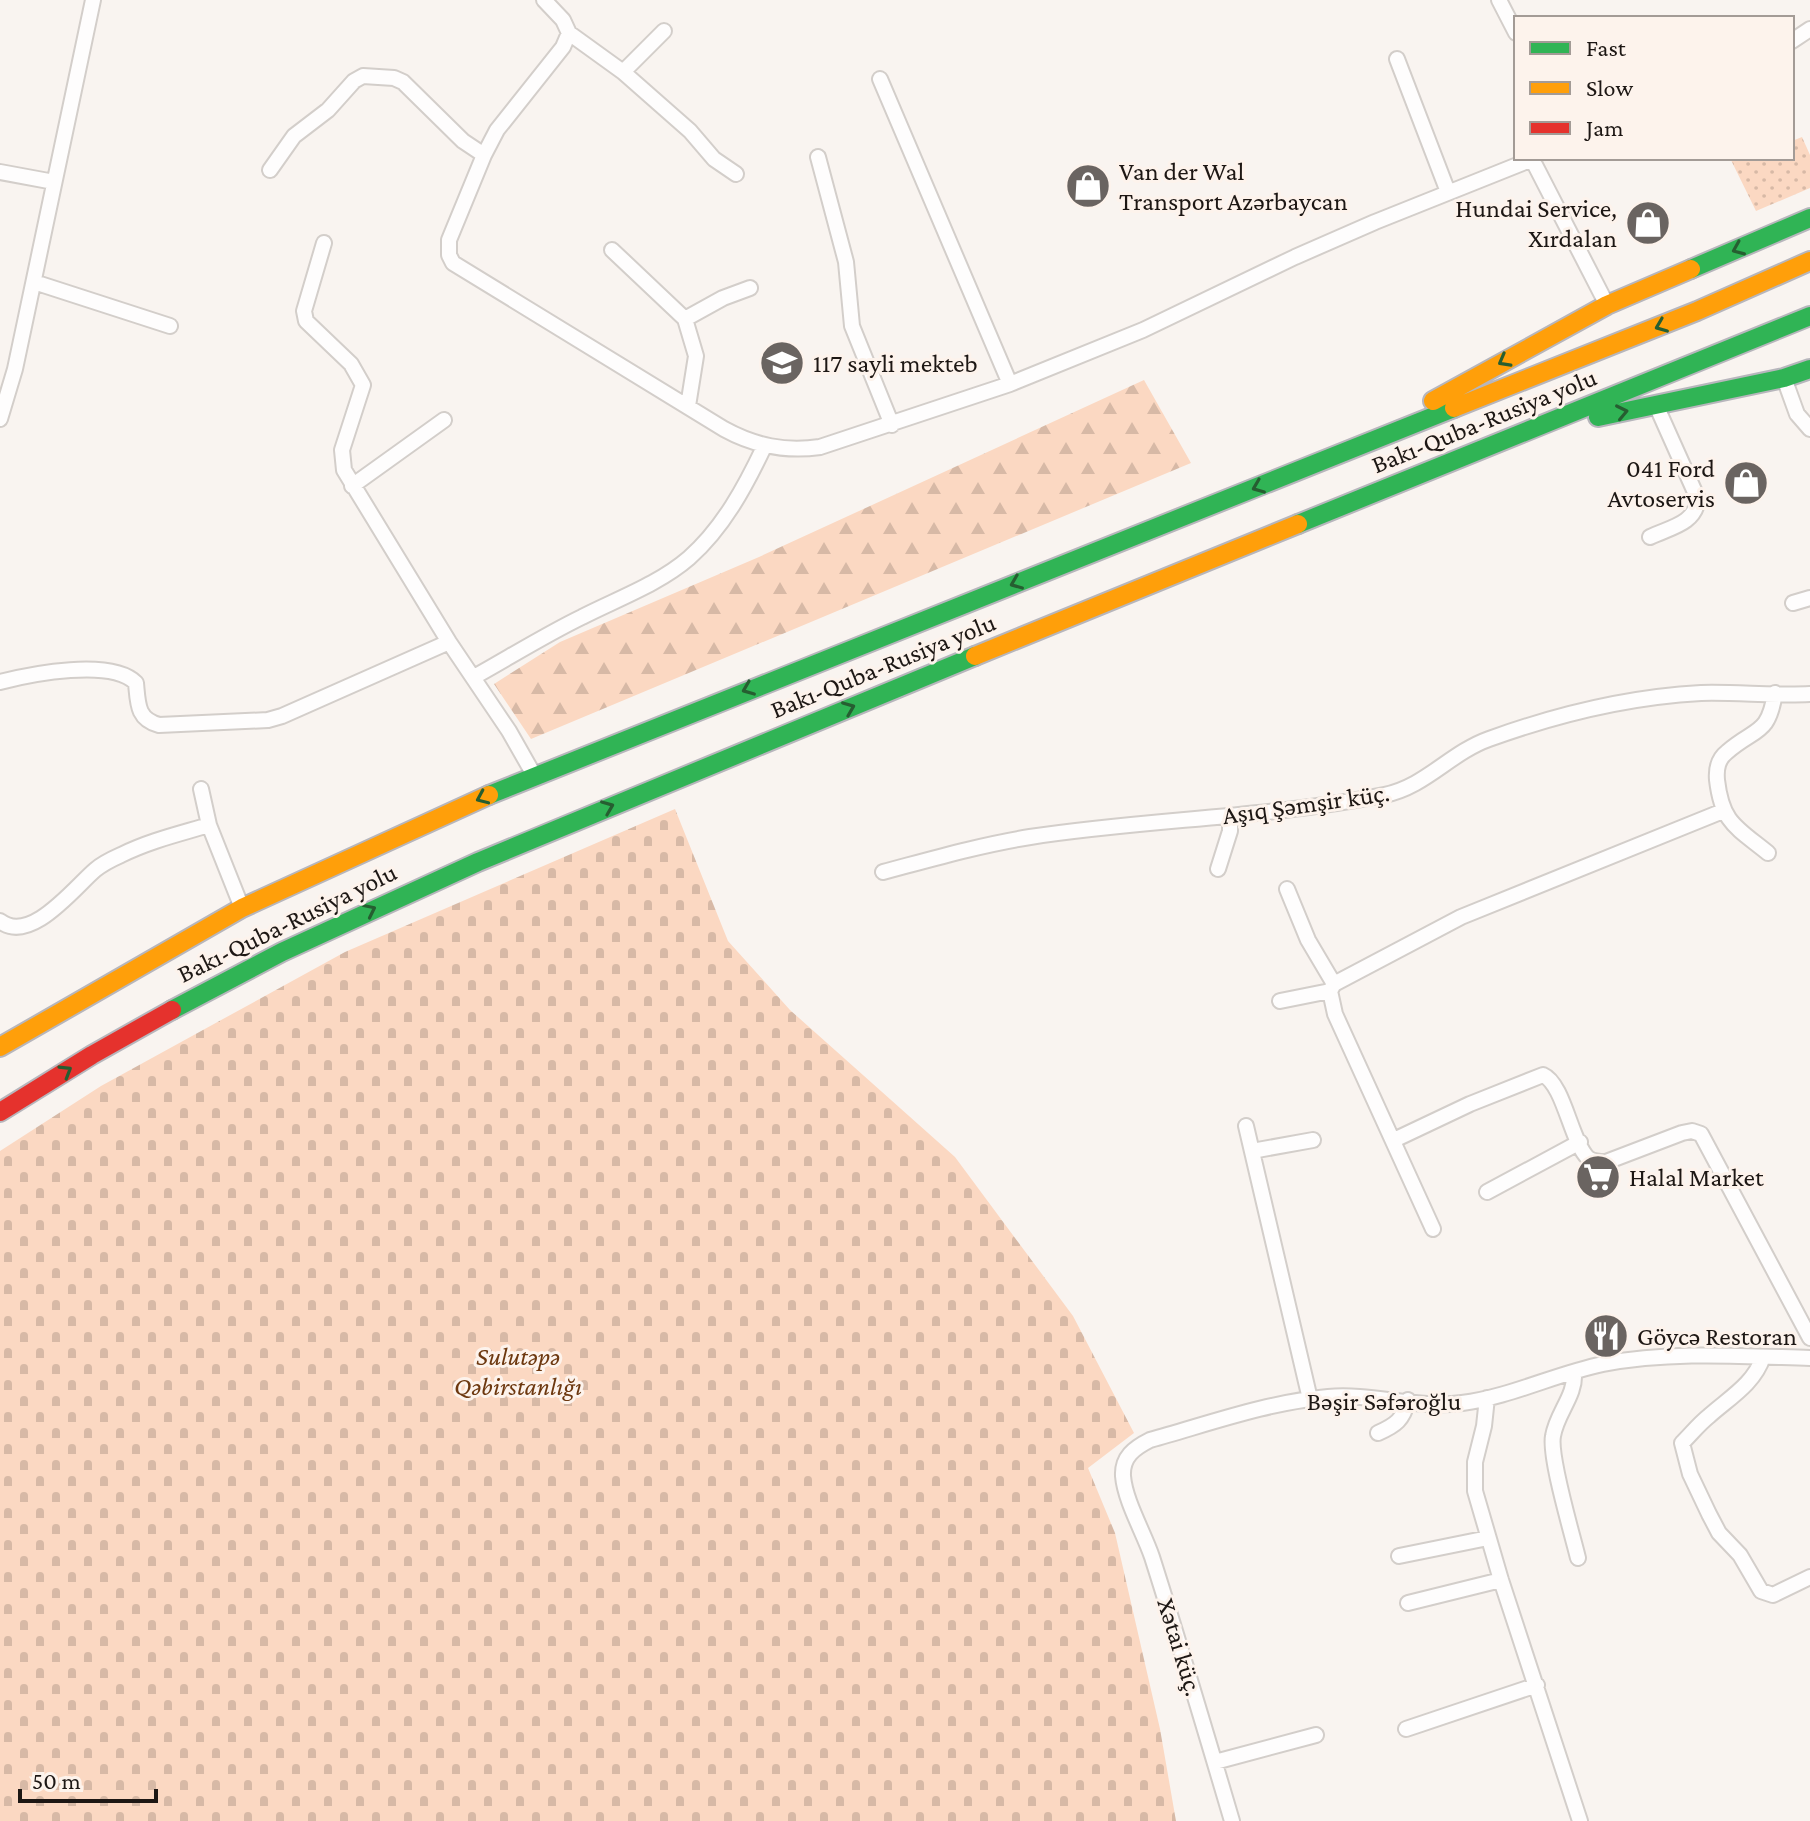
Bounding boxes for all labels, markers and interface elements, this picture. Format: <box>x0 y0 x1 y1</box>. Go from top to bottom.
legend <box>1514 16 1794 160</box>
text: Fast <box>1586 34 1627 61</box>
text: Slow <box>1586 74 1633 101</box>
text: Jam <box>1584 114 1624 141</box>
place label: Van der Wal Transport Azərbaycan <box>1119 157 1348 216</box>
shop icon: Van der Wal Transport Azərbaycan <box>1064 162 1112 210</box>
place label: Hundai Service, Xırdalan <box>1455 194 1617 253</box>
shop icon: Hundai Service, Xırdalan <box>1624 199 1672 247</box>
one-way arrow <box>1732 239 1746 255</box>
one-way arrow <box>1655 316 1669 332</box>
school or university icon: 117 sayli mekteb <box>758 339 806 387</box>
place label: 117 sayli mekteb <box>813 349 978 378</box>
one-way arrow <box>1498 351 1513 367</box>
street label: Bakı-Quba-Rusiya yolu <box>1367 363 1601 479</box>
one-way arrow <box>1615 404 1629 421</box>
place label: 041 Ford Avtoservis <box>1607 454 1715 513</box>
shop icon: 041 Ford Avtoservis <box>1722 459 1770 507</box>
one-way arrow <box>1252 477 1266 494</box>
one-way arrow <box>1010 573 1024 589</box>
street label: Bakı-Quba-Rusiya yolu <box>766 608 1000 724</box>
one-way arrow <box>742 679 756 696</box>
one-way arrow <box>841 701 855 718</box>
street label: Aşıq Şəmşir küç. <box>1221 778 1391 830</box>
one-way arrow <box>476 789 490 805</box>
one-way arrow <box>600 800 614 816</box>
street label: Bakı-Quba-Rusiya yolu <box>173 857 401 989</box>
one-way arrow <box>361 904 376 919</box>
one-way arrow <box>57 1065 72 1081</box>
supermarket icon: Halal Market <box>1574 1153 1622 1201</box>
place label: Halal Market <box>1629 1163 1764 1192</box>
restaurant icon: Göycə Restoran <box>1582 1312 1630 1360</box>
place label: Göycə Restoran <box>1637 1322 1797 1351</box>
park label: Sulutəpə Qəbirstanlığı <box>454 1342 582 1401</box>
street label: Bəşir Səfəroğlu <box>1307 1387 1461 1416</box>
street label: Xətai küç. <box>1151 1595 1209 1699</box>
scale bar <box>20 1753 156 1803</box>
text: 50 m <box>32 1767 81 1794</box>

